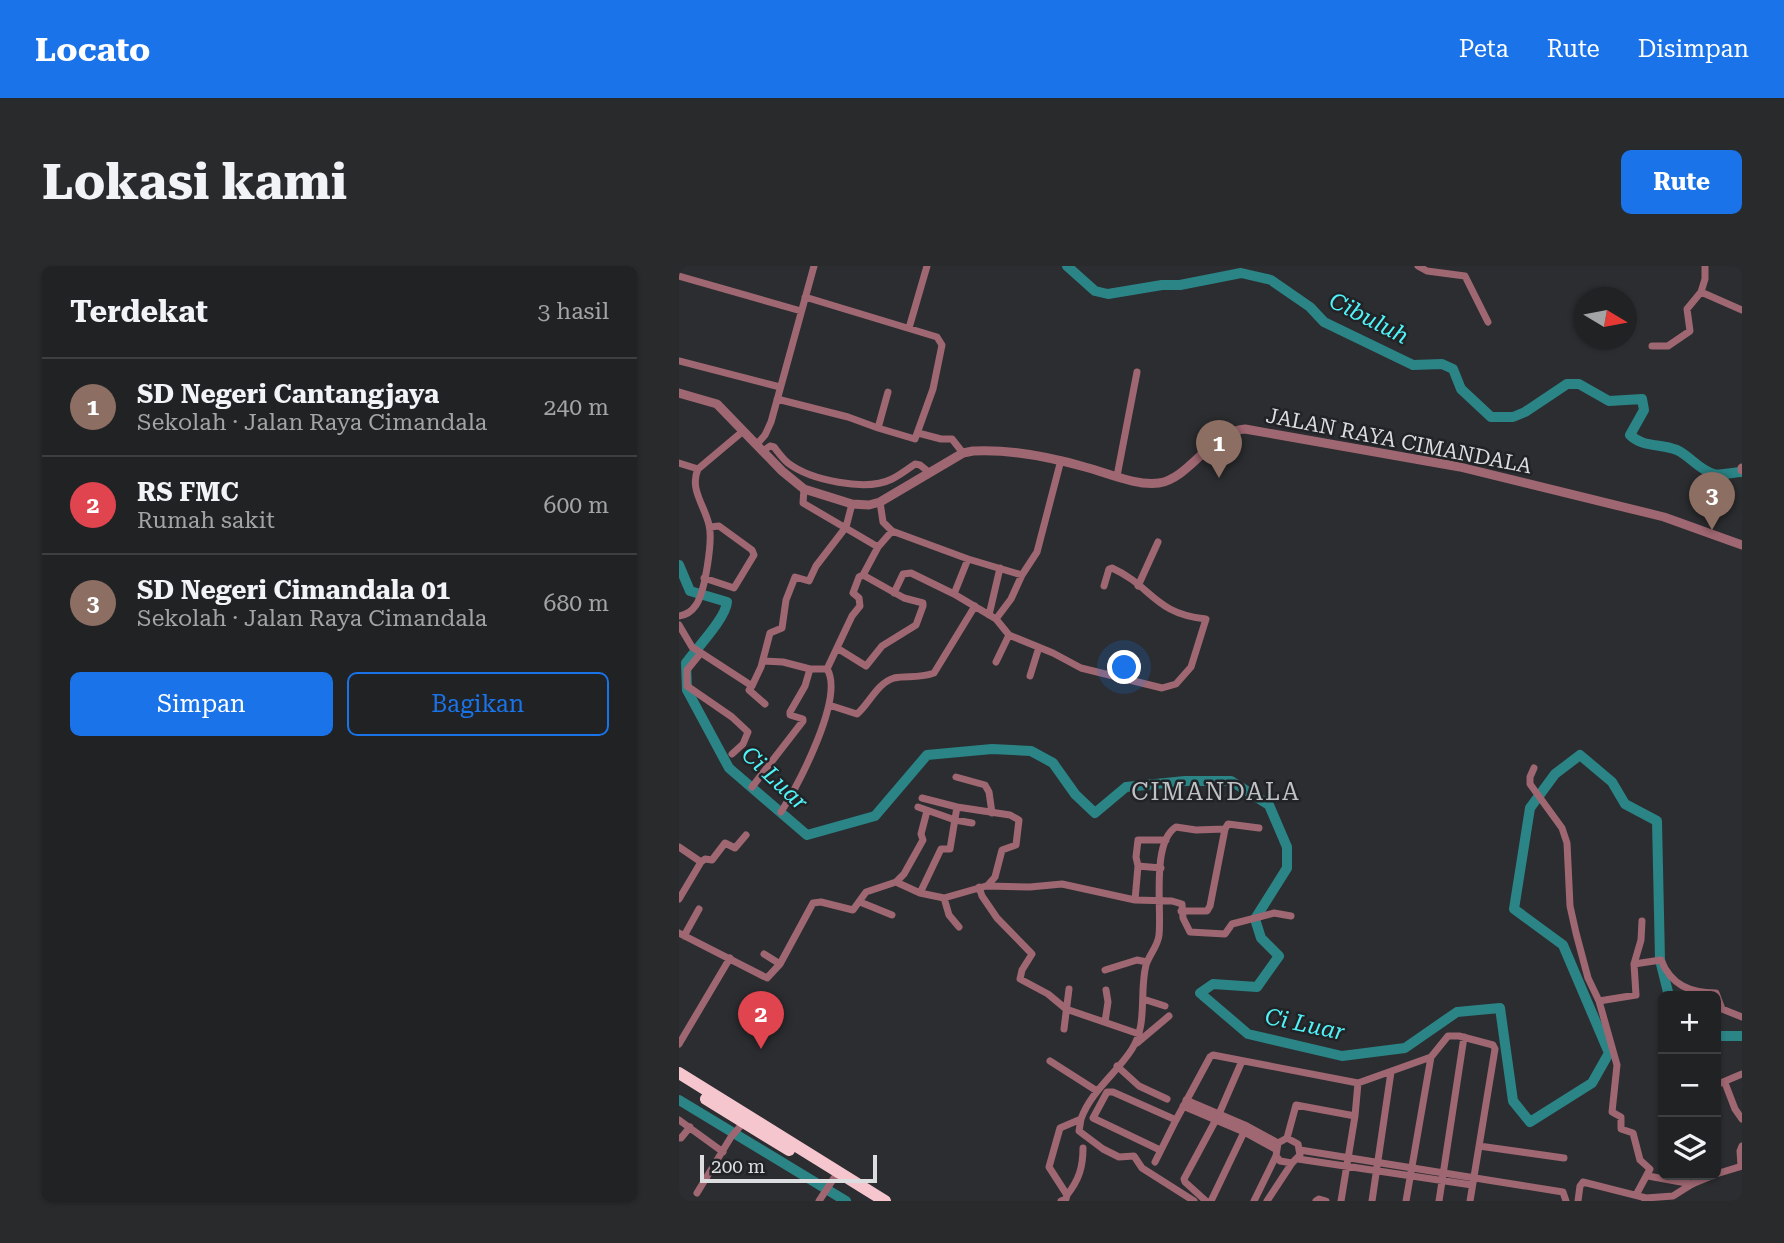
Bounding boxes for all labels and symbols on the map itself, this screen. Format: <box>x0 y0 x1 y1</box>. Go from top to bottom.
water label: Cibuluh <box>1324 287 1413 350</box>
north arrow <box>1574 287 1637 350</box>
street label: JALAN RAYA CIMANDALA <box>1264 403 1534 479</box>
pin: 1 <box>1196 420 1242 478</box>
pin: 3 <box>1689 472 1735 530</box>
your location <box>1107 650 1141 684</box>
water label: Ci Luar <box>736 741 814 816</box>
district label: CIMANDALA <box>1131 778 1301 806</box>
pin: 2 <box>738 991 784 1049</box>
water label: Ci Luar <box>1262 1003 1348 1046</box>
scale bar <box>700 1152 877 1184</box>

